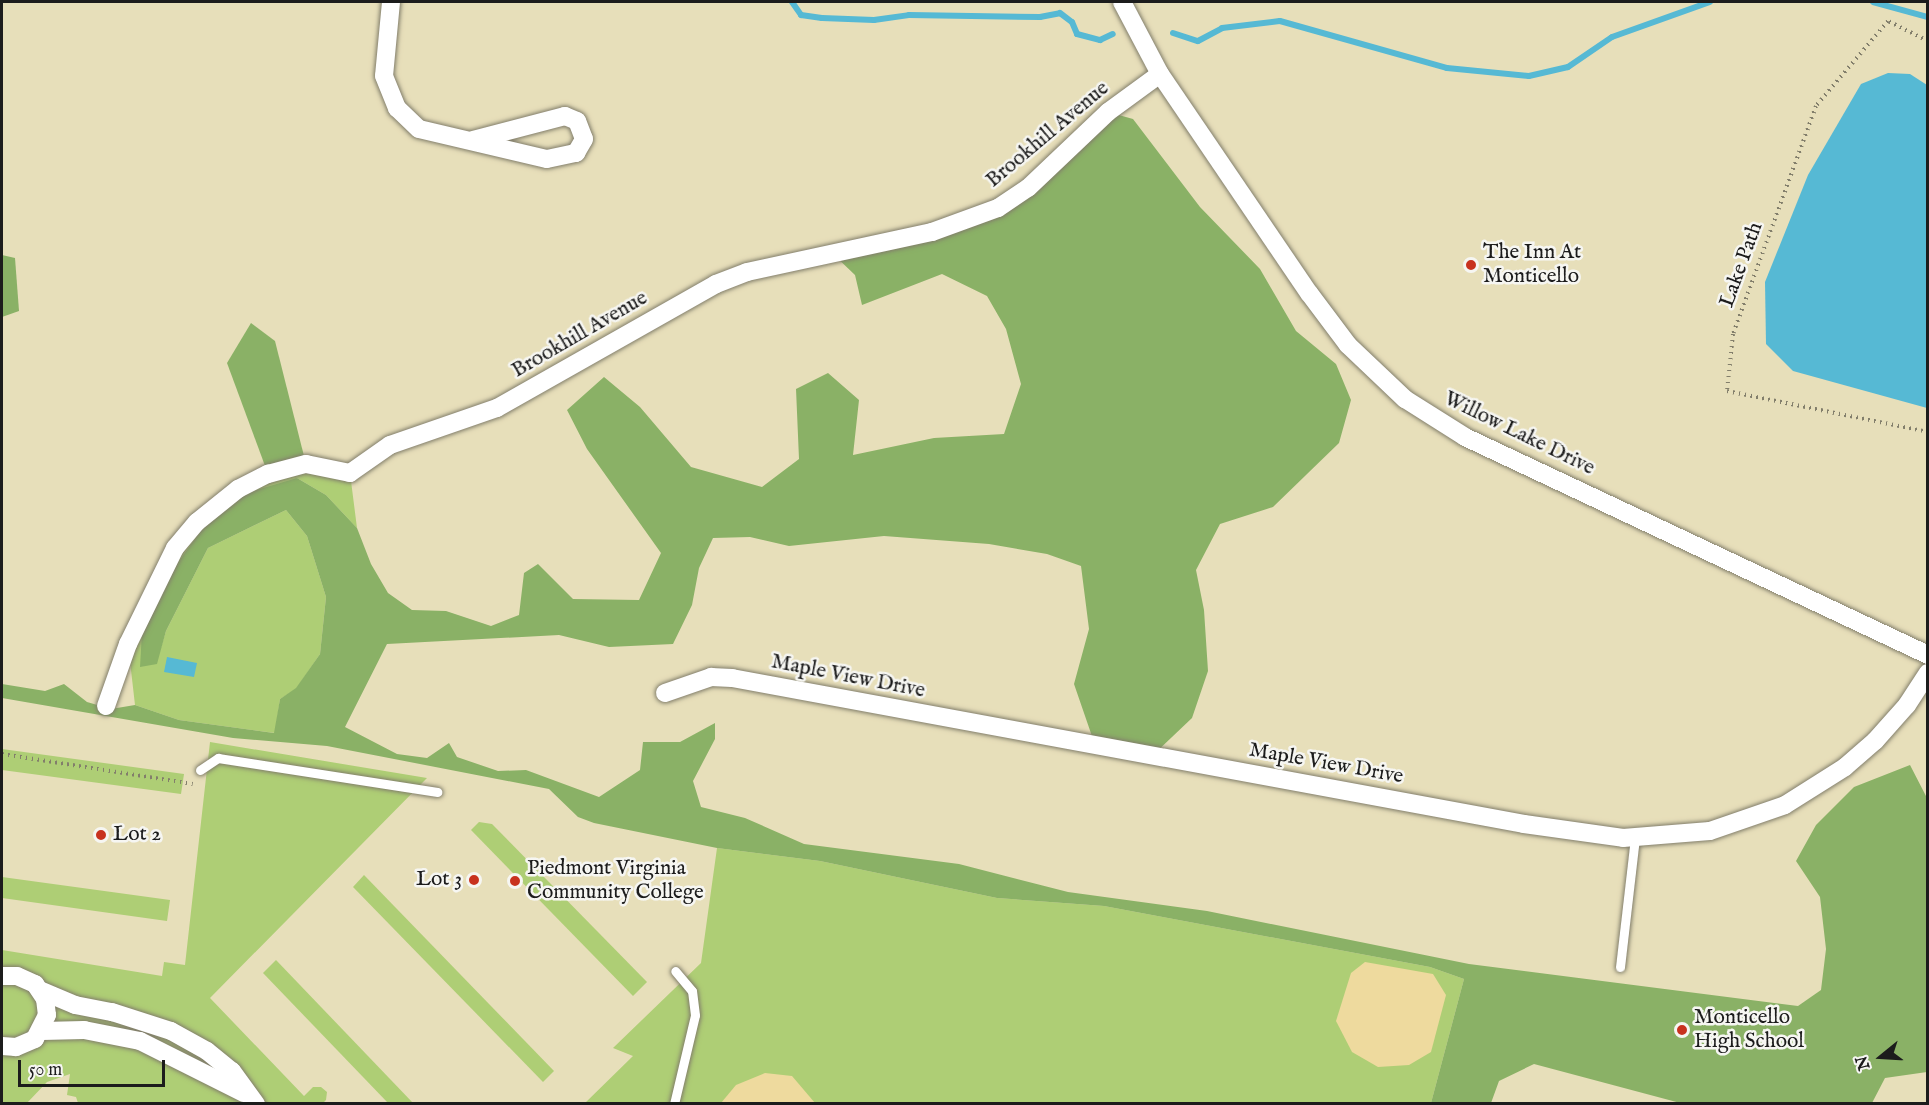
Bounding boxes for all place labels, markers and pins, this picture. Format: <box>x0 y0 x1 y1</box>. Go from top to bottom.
place label: The Inn At Monticello <box>1483 240 1581 290</box>
marker: The Inn At Monticello <box>1464 258 1478 272</box>
place label: Lot 2 <box>113 822 161 848</box>
marker: Lot 2 <box>94 828 108 842</box>
place label: Piedmont Virginia Community College <box>527 856 704 906</box>
place label: Lot 3 <box>416 867 462 893</box>
marker: Lot 3 <box>467 873 481 887</box>
marker: Piedmont Virginia Community College <box>508 874 522 888</box>
place label: Monticello High School <box>1694 1005 1804 1055</box>
marker: Monticello High School <box>1675 1023 1689 1037</box>

